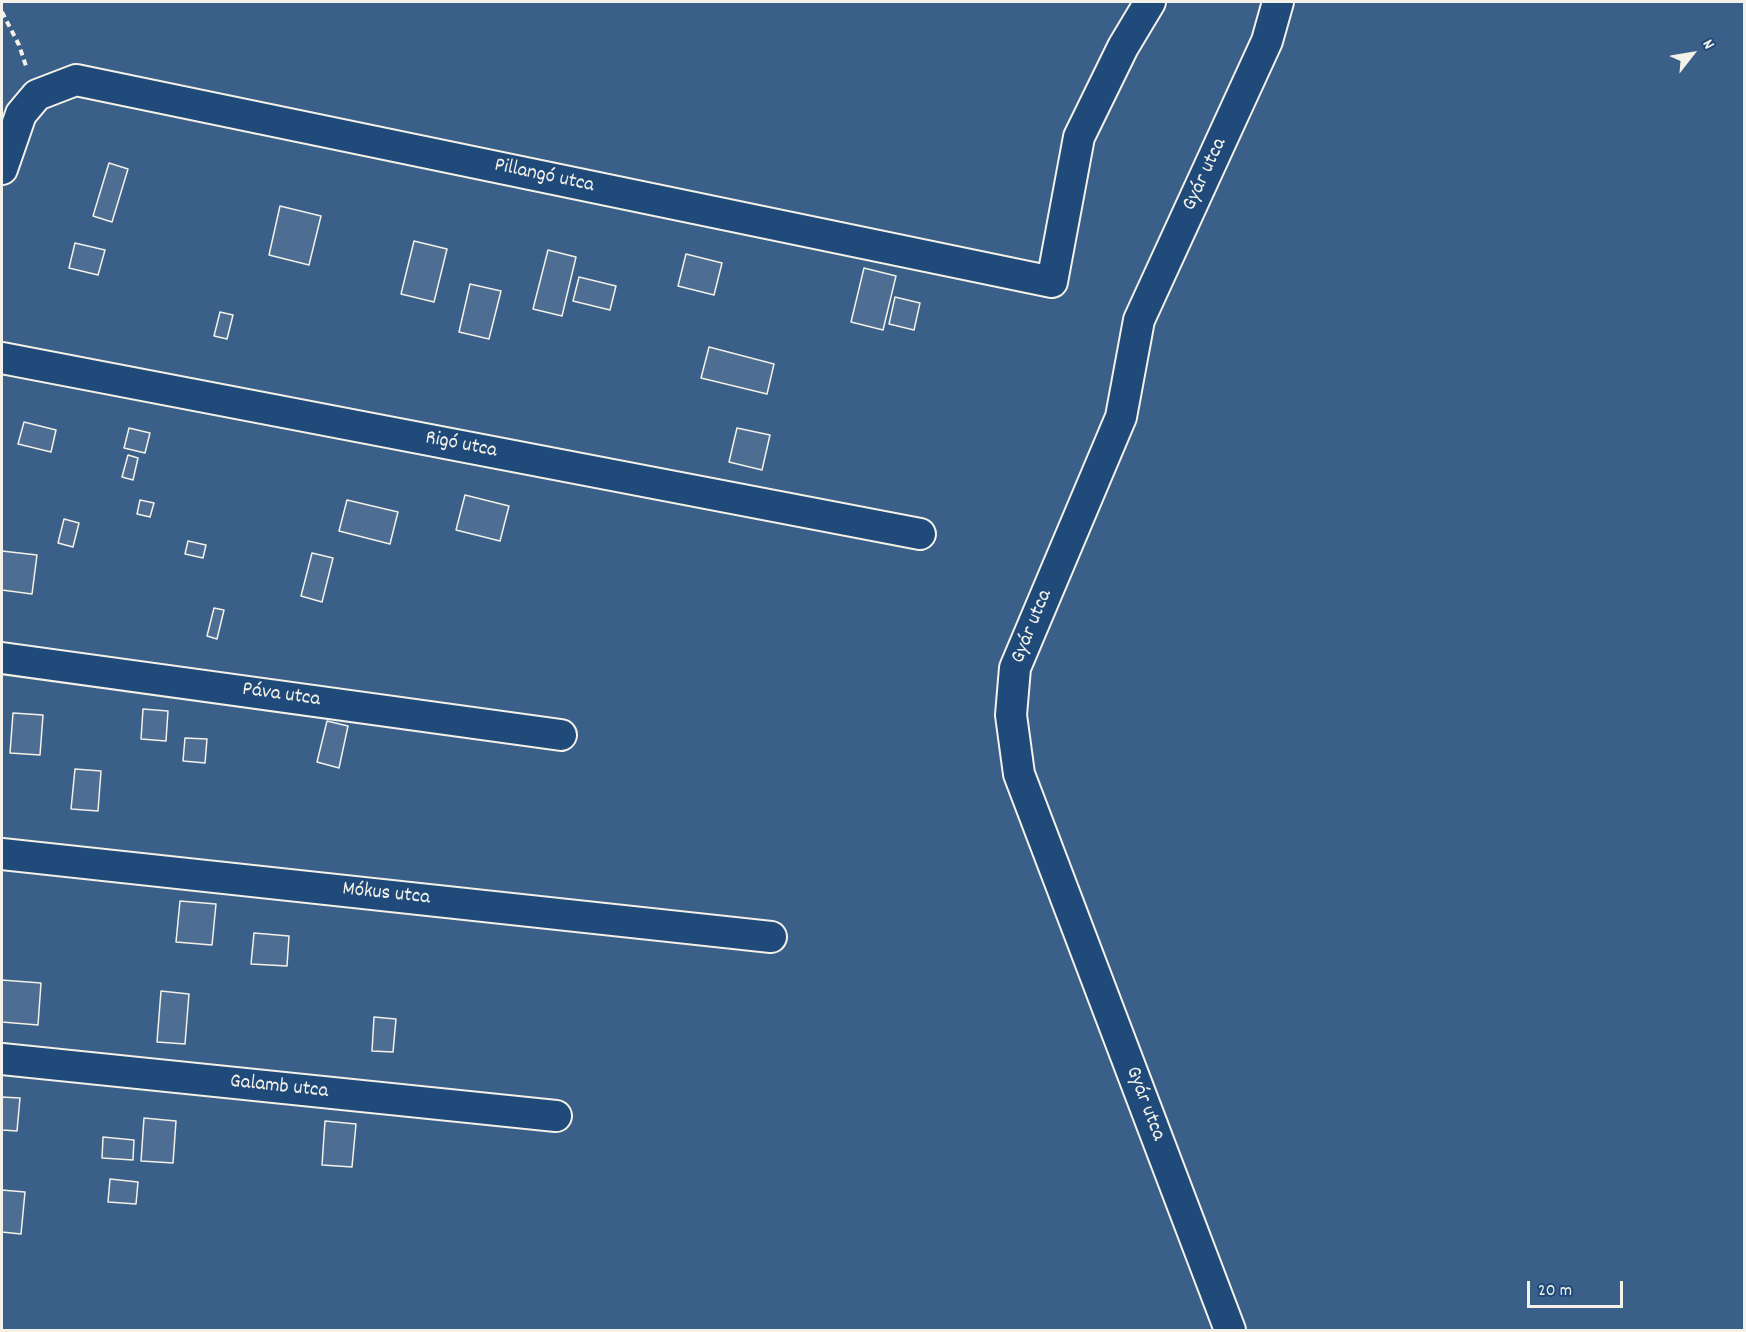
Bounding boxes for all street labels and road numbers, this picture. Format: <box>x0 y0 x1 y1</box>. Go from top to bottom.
street label: Gyár utca <box>1178 135 1234 215</box>
street label: Pillangó utca <box>492 154 596 200</box>
street label: Rigó utca <box>423 427 499 465</box>
street label: Gyár utca <box>1007 586 1059 668</box>
street label: Páva utca <box>240 678 322 714</box>
street label: Mókus utca <box>341 878 431 912</box>
street label: Gyár utca <box>1118 1063 1170 1145</box>
street label: Galamb utca <box>229 1070 329 1106</box>

